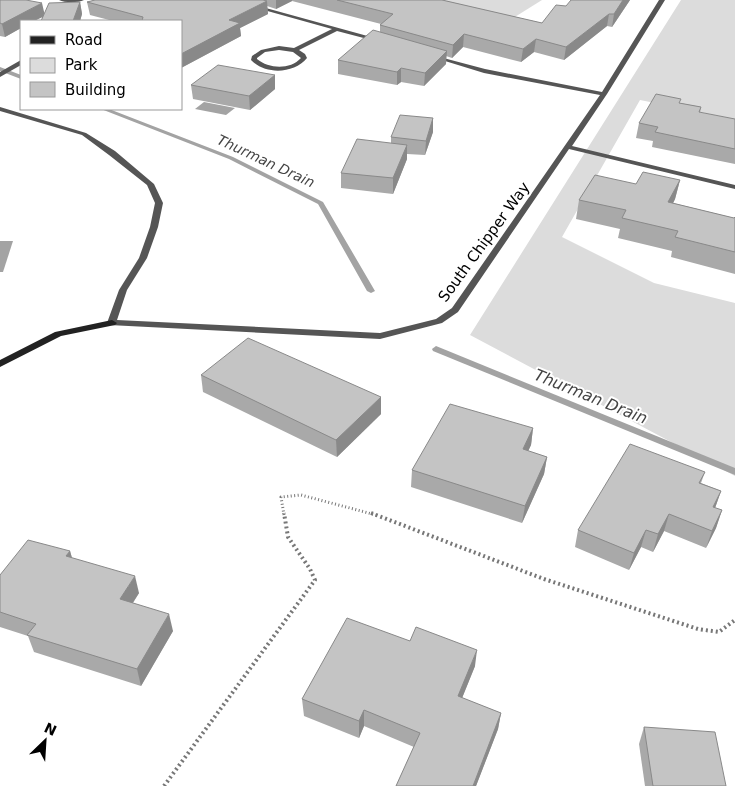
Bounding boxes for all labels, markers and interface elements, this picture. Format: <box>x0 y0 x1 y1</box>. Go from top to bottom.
legend <box>20 20 182 110</box>
text: Road <box>65 31 103 49</box>
text: Park <box>65 56 98 74</box>
text: Building <box>65 81 126 99</box>
water label: Thurman Drain <box>215 131 317 191</box>
street label: South Chipper Way <box>434 179 534 305</box>
water label: Thurman Drain <box>531 365 650 428</box>
north arrow <box>20 716 70 766</box>
text: N <box>42 719 59 739</box>

